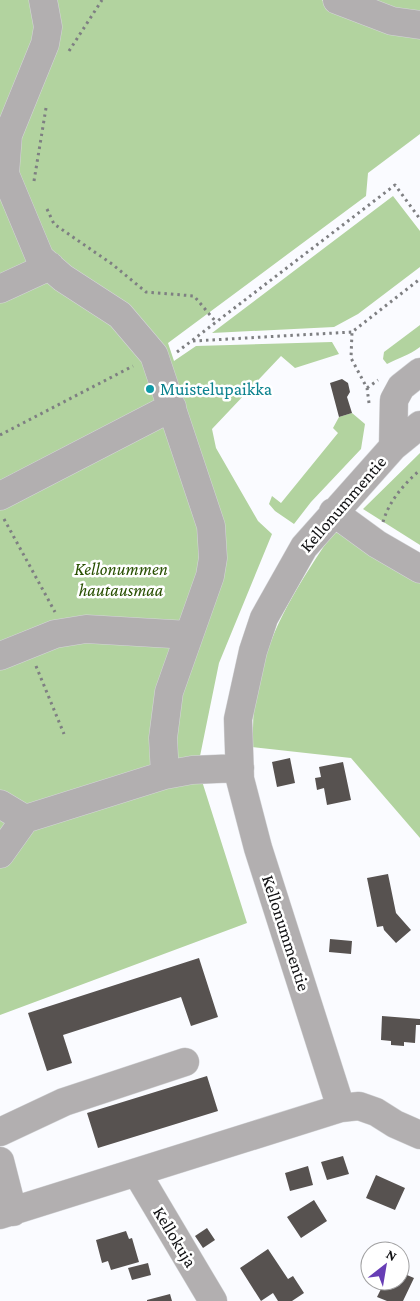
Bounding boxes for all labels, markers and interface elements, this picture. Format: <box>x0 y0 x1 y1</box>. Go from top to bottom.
place label: Muistelupaikka <box>160 379 272 399</box>
marker: Muistelupaikka <box>144 383 156 395</box>
street label: Kellonummentie <box>296 452 390 556</box>
park label: Kellonummen hautausmaa <box>74 559 168 600</box>
street label: Kellonummentie <box>258 872 314 994</box>
street label: Kellokuja <box>148 1203 201 1271</box>
north arrow <box>360 1241 410 1291</box>
text: N <box>383 1246 400 1264</box>

